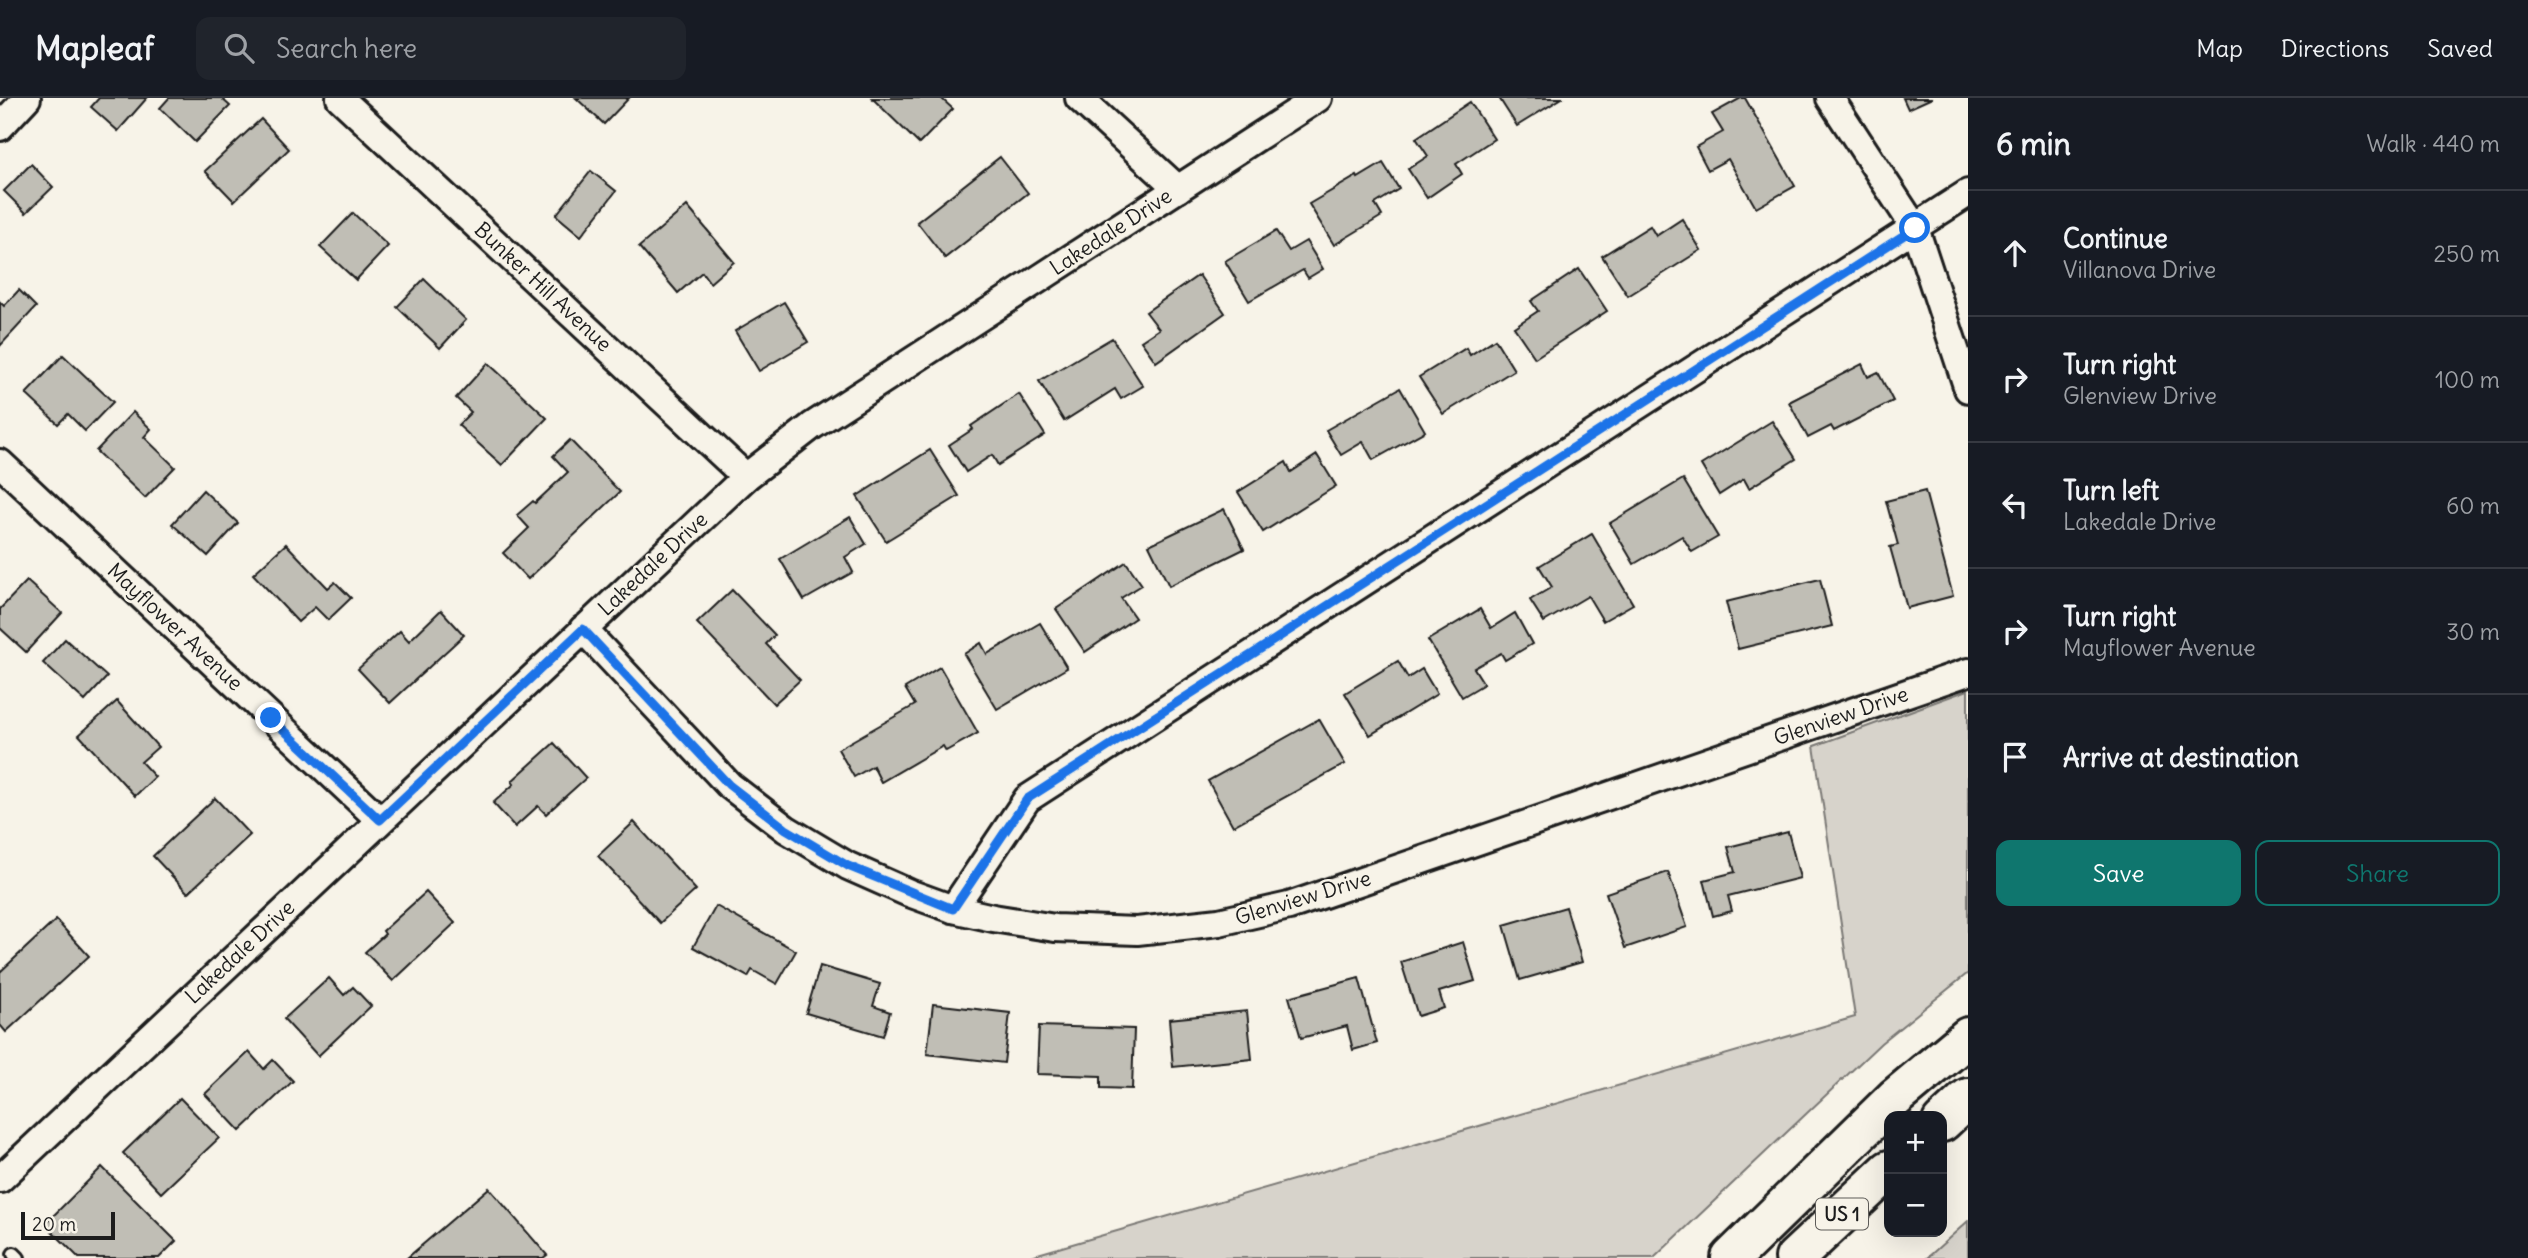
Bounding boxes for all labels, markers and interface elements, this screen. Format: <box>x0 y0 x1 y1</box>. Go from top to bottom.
search box <box>196 17 686 80</box>
text: Mapleaf <box>35 27 154 69</box>
icon: search <box>220 29 258 67</box>
text: Search here <box>276 32 417 65</box>
text: Map <box>2196 33 2243 63</box>
text: Directions <box>2281 33 2389 63</box>
text: Saved <box>2427 33 2493 63</box>
text: 6 min <box>1996 125 2071 163</box>
text: Walk · 440 m <box>2366 129 2500 158</box>
street label: Lakedale Drive <box>1045 182 1177 281</box>
route start <box>1899 212 1930 243</box>
street label: Bunker Hill Avenue <box>469 216 618 357</box>
text: Continue <box>2063 222 2168 255</box>
icon: ahead <box>1996 234 2034 272</box>
text: 250 m <box>2433 239 2500 268</box>
text: Villanova Drive <box>2063 255 2216 284</box>
text: Turn right <box>2063 348 2176 381</box>
icon: right <box>1996 360 2034 398</box>
text: 100 m <box>2435 365 2500 394</box>
text: Glenview Drive <box>2063 381 2217 410</box>
text: Turn left <box>2063 474 2159 507</box>
icon: left <box>1996 486 2034 524</box>
text: 60 m <box>2446 491 2500 520</box>
street label: Lakedale Drive <box>592 506 713 621</box>
text: Lakedale Drive <box>2063 507 2217 536</box>
street label: Mayflower Avenue <box>102 557 249 696</box>
text: Turn right <box>2063 600 2176 633</box>
icon: right <box>1996 612 2034 650</box>
text: 30 m <box>2446 617 2500 646</box>
text: Mayflower Avenue <box>2063 633 2256 662</box>
street label: Glenview Drive <box>1770 680 1912 751</box>
route end <box>255 702 286 733</box>
icon: arrive <box>1996 738 2034 776</box>
text: Arrive at destination <box>2063 741 2299 774</box>
button: Save <box>1996 840 2241 906</box>
button: Share <box>2255 840 2500 906</box>
street label: Glenview Drive <box>1232 864 1374 931</box>
street label: Lakedale Drive <box>179 894 300 1009</box>
map controls <box>1884 1111 1947 1237</box>
button: + <box>1884 1111 1947 1174</box>
button: − <box>1884 1174 1947 1237</box>
road number: US 1 <box>1816 1198 1868 1230</box>
scale bar <box>21 1209 116 1241</box>
text: 20 m <box>32 1212 76 1236</box>

